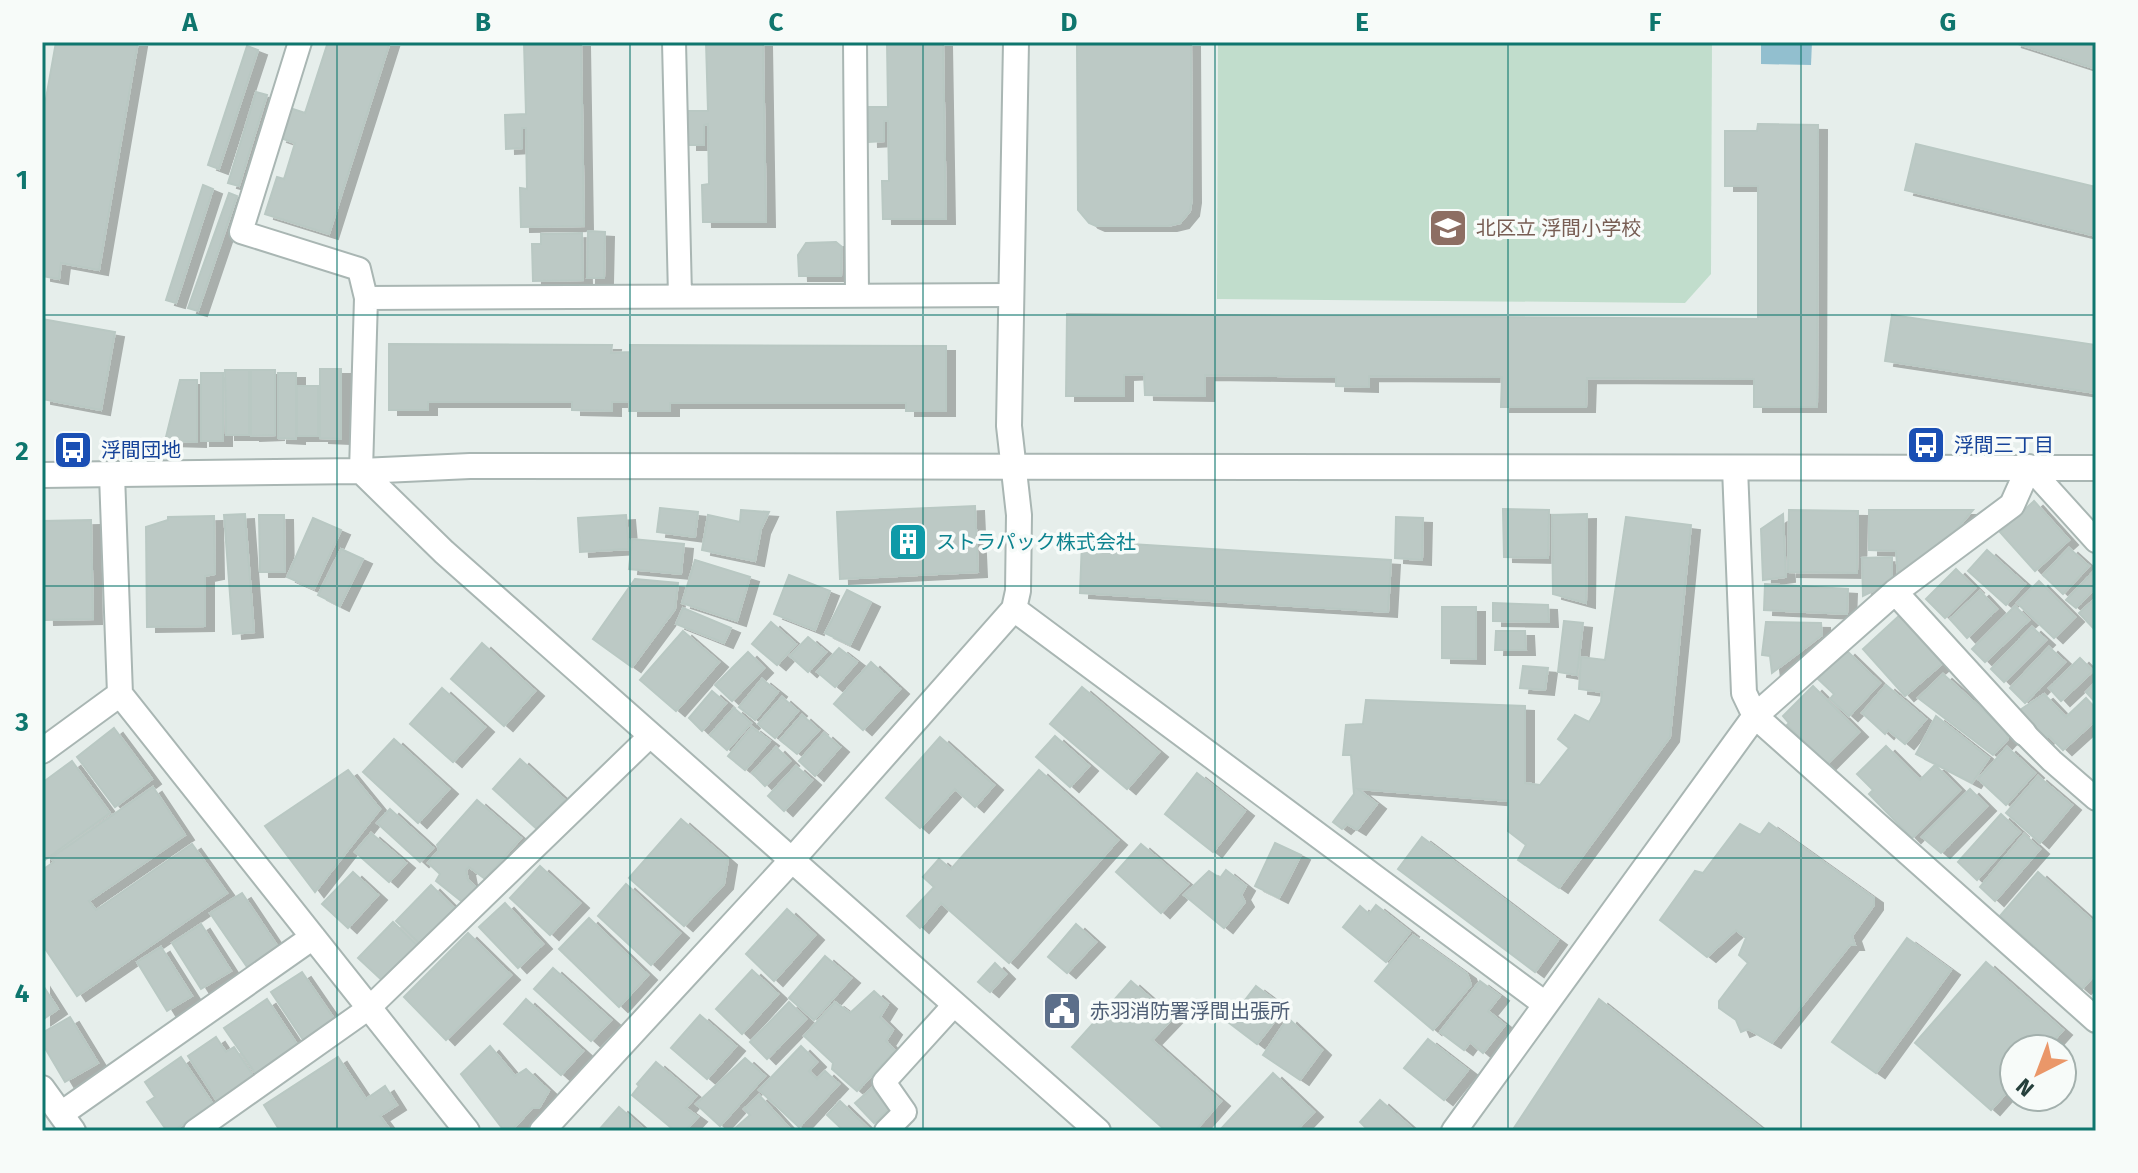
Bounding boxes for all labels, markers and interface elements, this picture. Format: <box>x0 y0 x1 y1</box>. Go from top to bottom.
text: A <box>181 7 198 38</box>
text: B <box>475 7 491 38</box>
text: C <box>769 7 784 38</box>
text: D <box>1061 7 1078 38</box>
text: E <box>1355 7 1369 38</box>
text: F <box>1649 7 1662 38</box>
text: G <box>1940 7 1956 38</box>
text: 1 <box>16 165 28 196</box>
school or university icon: 北区立 浮間小学校 <box>1427 207 1469 249</box>
place label: 北区立 浮間小学校 <box>1476 216 1641 240</box>
bus stop icon: 浮間三丁目 <box>1905 424 1947 466</box>
bus stop icon: 浮間団地 <box>52 429 94 471</box>
place label: 浮間三丁目 <box>1954 433 2054 457</box>
text: 2 <box>15 436 29 467</box>
place label: 浮間団地 <box>101 438 181 462</box>
building icon: ストラパック株式会社 <box>887 521 929 563</box>
place label: ストラパック株式会社 <box>936 530 1136 554</box>
text: 3 <box>14 707 29 738</box>
text: 4 <box>15 978 30 1009</box>
public building icon: 赤羽消防署浮間出張所 <box>1041 990 1083 1032</box>
place label: 赤羽消防署浮間出張所 <box>1090 999 1290 1023</box>
north arrow <box>1998 1033 2078 1113</box>
text: N <box>2010 1073 2039 1102</box>

